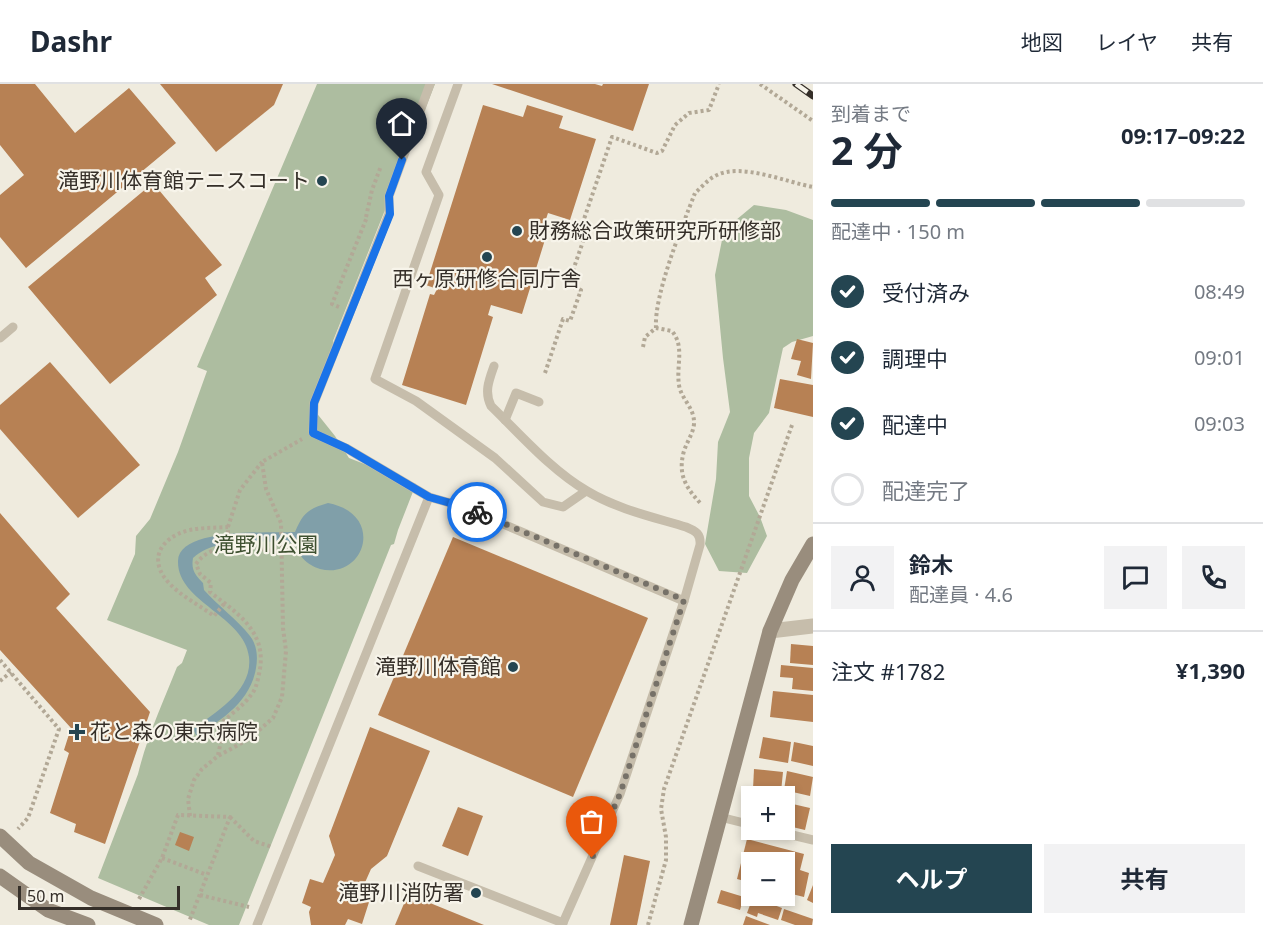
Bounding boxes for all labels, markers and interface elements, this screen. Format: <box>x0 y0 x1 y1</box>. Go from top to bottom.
text: Dashr <box>30 22 112 60</box>
text: 地図 <box>1021 28 1063 56</box>
text: レイヤ <box>1096 28 1158 56</box>
text: 共有 <box>1191 28 1233 56</box>
pin <box>376 98 427 160</box>
text: 到着まで <box>831 100 911 127</box>
icon: home <box>385 107 418 140</box>
text: 09:17–09:22 <box>1121 120 1245 150</box>
text: 2 分 <box>831 123 902 176</box>
place label: 滝野川体育館テニスコート <box>58 166 310 194</box>
marker: 滝野川体育館テニスコート <box>315 174 329 188</box>
place label: 財務総合政策研究所研修部 <box>529 216 781 244</box>
text: 配達中 · 150 m <box>831 218 965 245</box>
marker: 財務総合政策研究所研修部 <box>510 224 524 238</box>
marker: 西ヶ原研修合同庁舎 <box>480 250 494 264</box>
place label: 西ヶ原研修合同庁舎 <box>393 264 582 292</box>
icon: check <box>831 275 864 308</box>
text: 受付済み <box>882 277 970 307</box>
text: 08:49 <box>1194 278 1245 305</box>
icon: check <box>831 341 864 374</box>
text: 調理中 <box>882 343 948 373</box>
text: 09:01 <box>1194 344 1245 371</box>
icon: check <box>831 407 864 440</box>
text: 配達中 <box>882 409 948 439</box>
text: 09:03 <box>1194 410 1245 437</box>
text: 配達完了 <box>882 475 970 505</box>
courier <box>447 482 507 542</box>
icon: bike <box>461 496 494 529</box>
park label: 滝野川公園 <box>214 530 319 558</box>
button: person <box>831 546 894 609</box>
button: chat <box>1104 546 1167 609</box>
button: phone <box>1182 546 1245 609</box>
text: 鈴木 <box>909 549 953 579</box>
text: 配達員 · 4.6 <box>909 581 1013 608</box>
place label: 滝野川体育館 <box>375 652 501 680</box>
text: ¥1,390 <box>1176 655 1245 685</box>
text: 注文 #1782 <box>831 656 945 686</box>
marker: 滝野川体育館 <box>506 660 520 674</box>
place label: 花と森の東京病院 <box>90 717 258 745</box>
marker: 花と森の東京病院 <box>68 723 86 741</box>
map controls <box>741 786 795 906</box>
button: + <box>741 786 795 840</box>
pin <box>566 796 617 858</box>
icon: bag <box>575 805 608 838</box>
button: ヘルプ <box>831 844 1032 913</box>
button: 共有 <box>1044 844 1245 913</box>
button: − <box>741 852 795 906</box>
place label: 滝野川消防署 <box>338 878 464 906</box>
scale bar <box>18 883 180 910</box>
text: 50 m <box>27 885 64 907</box>
marker: 滝野川消防署 <box>469 886 483 900</box>

